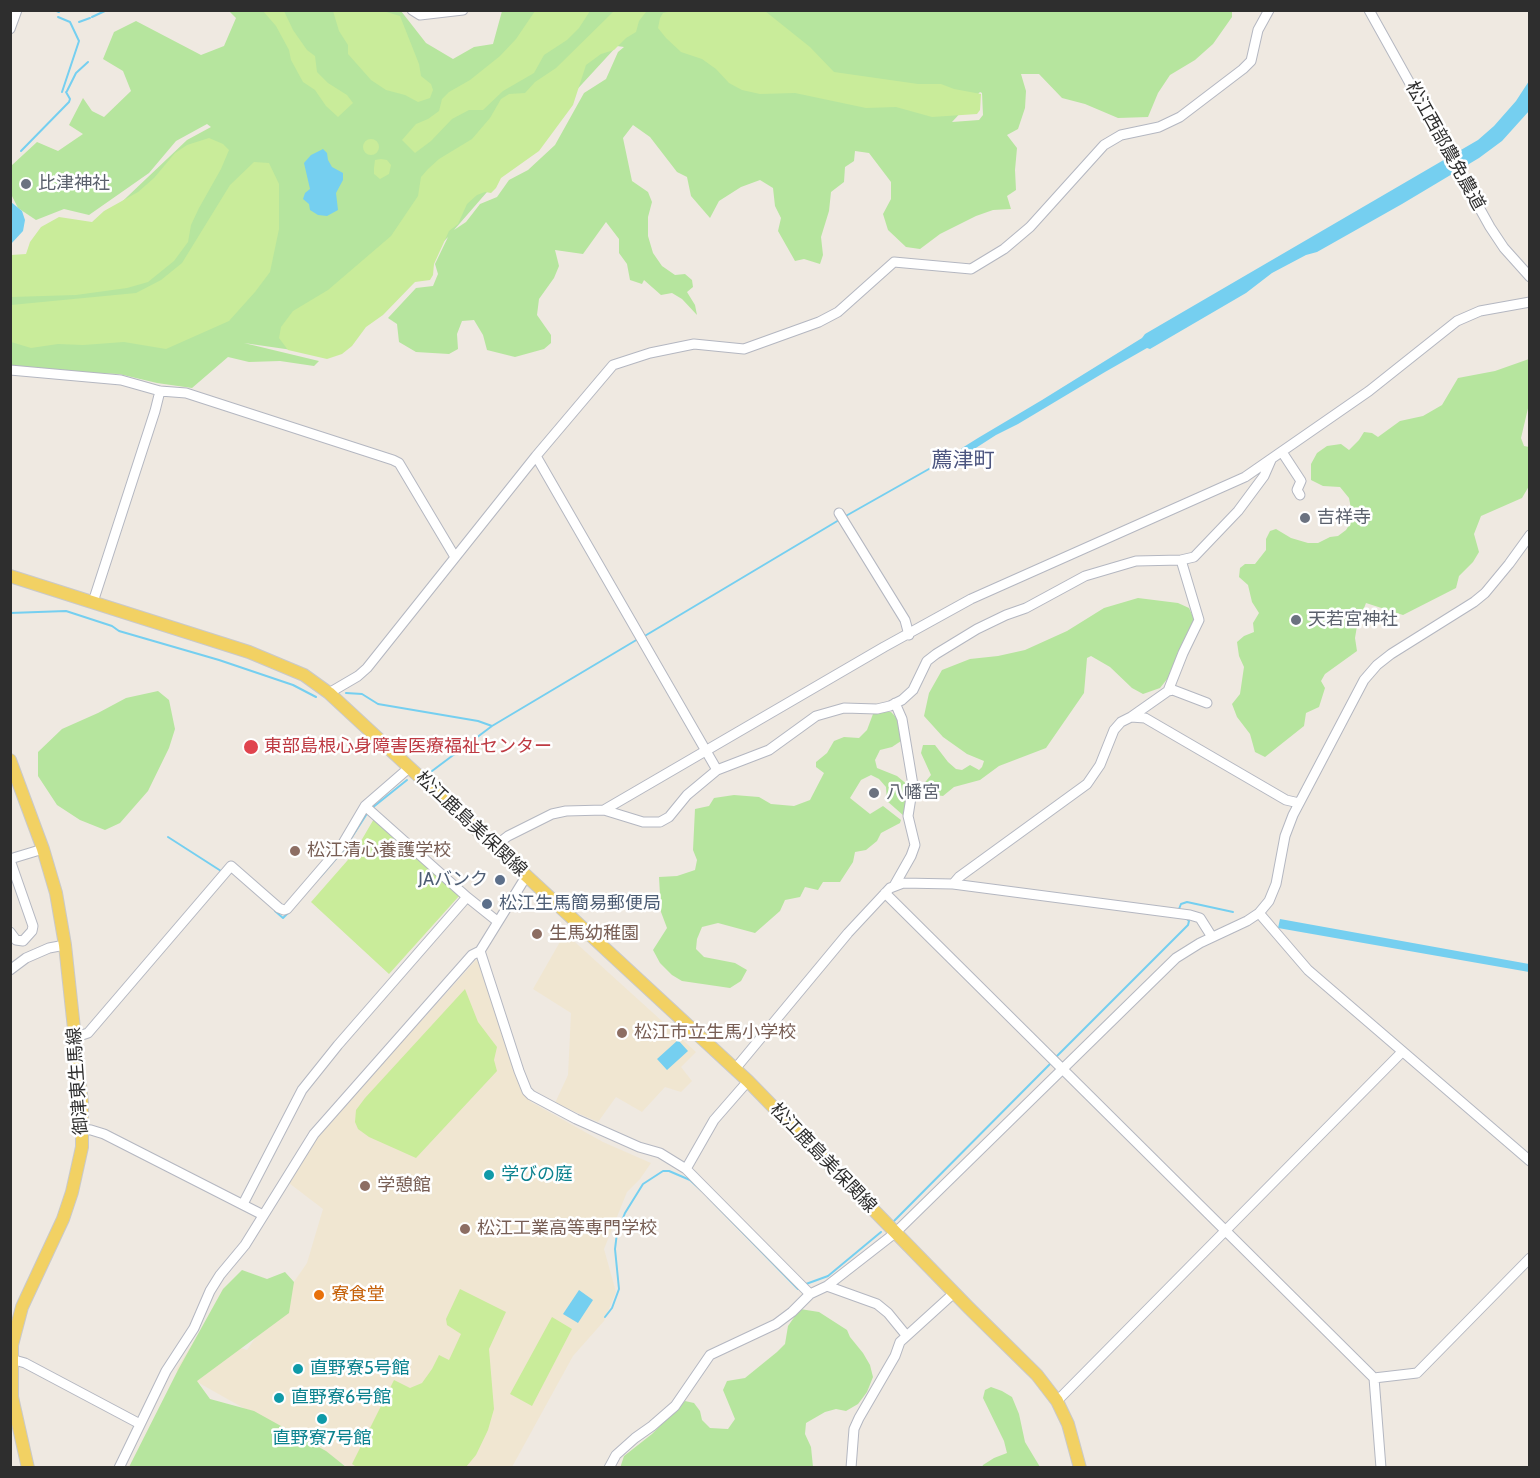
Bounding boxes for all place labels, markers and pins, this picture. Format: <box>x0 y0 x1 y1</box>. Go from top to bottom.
place label: 比津神社 <box>38 173 110 195</box>
marker: 比津神社 <box>19 177 33 191</box>
place label: 吉祥寺 <box>1317 507 1371 529</box>
marker: 吉祥寺 <box>1298 511 1312 525</box>
place label: 天若宮神社 <box>1308 609 1398 631</box>
marker: 天若宮神社 <box>1289 613 1303 627</box>
place label: 東部島根心身障害医療福祉センター <box>264 736 552 758</box>
marker: 東部島根心身障害医療福祉センター <box>242 738 260 756</box>
place label: 八幡宮 <box>886 782 940 804</box>
marker: 八幡宮 <box>867 786 881 800</box>
place label: 松江清心養護学校 <box>307 840 451 862</box>
marker: 松江清心養護学校 <box>288 844 302 858</box>
place label: JAバンク <box>418 869 488 891</box>
marker: JAバンク <box>493 873 507 887</box>
place label: 松江生馬簡易郵便局 <box>499 893 661 915</box>
marker: 松江生馬簡易郵便局 <box>480 897 494 911</box>
place label: 生馬幼稚園 <box>549 923 639 945</box>
marker: 生馬幼稚園 <box>530 927 544 941</box>
place label: 松江市立生馬小学校 <box>634 1022 796 1044</box>
marker: 松江市立生馬小学校 <box>615 1026 629 1040</box>
place label: 学びの庭 <box>501 1164 573 1186</box>
marker: 学びの庭 <box>482 1168 496 1182</box>
place label: 学憩館 <box>377 1175 431 1197</box>
marker: 学憩館 <box>358 1179 372 1193</box>
place label: 松江工業高等専門学校 <box>477 1218 657 1240</box>
marker: 松江工業高等専門学校 <box>458 1222 472 1236</box>
place label: 寮食堂 <box>331 1284 385 1306</box>
marker: 寮食堂 <box>312 1288 326 1302</box>
place label: 直野寮5号館 <box>310 1358 410 1380</box>
marker: 直野寮5号館 <box>291 1362 305 1376</box>
place label: 直野寮6号館 <box>291 1387 391 1409</box>
marker: 直野寮6号館 <box>272 1391 286 1405</box>
marker: 直野寮7号館 <box>315 1412 329 1426</box>
place label: 直野寮7号館 <box>272 1428 372 1450</box>

